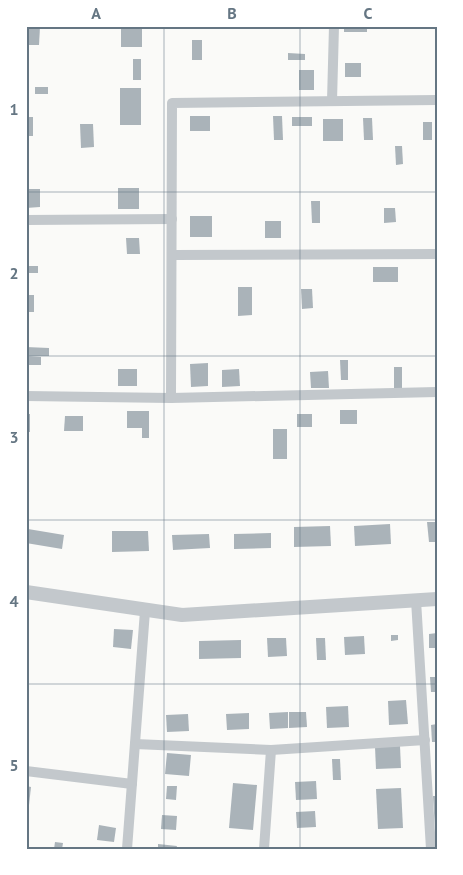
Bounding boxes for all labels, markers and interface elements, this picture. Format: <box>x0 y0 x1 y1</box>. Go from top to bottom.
text: A <box>91 3 101 23</box>
text: B <box>227 3 237 23</box>
text: C <box>364 3 373 23</box>
text: 1 <box>9 99 19 119</box>
text: 2 <box>9 263 19 283</box>
text: 3 <box>9 427 19 447</box>
text: 4 <box>9 591 19 611</box>
text: 5 <box>9 755 19 775</box>

